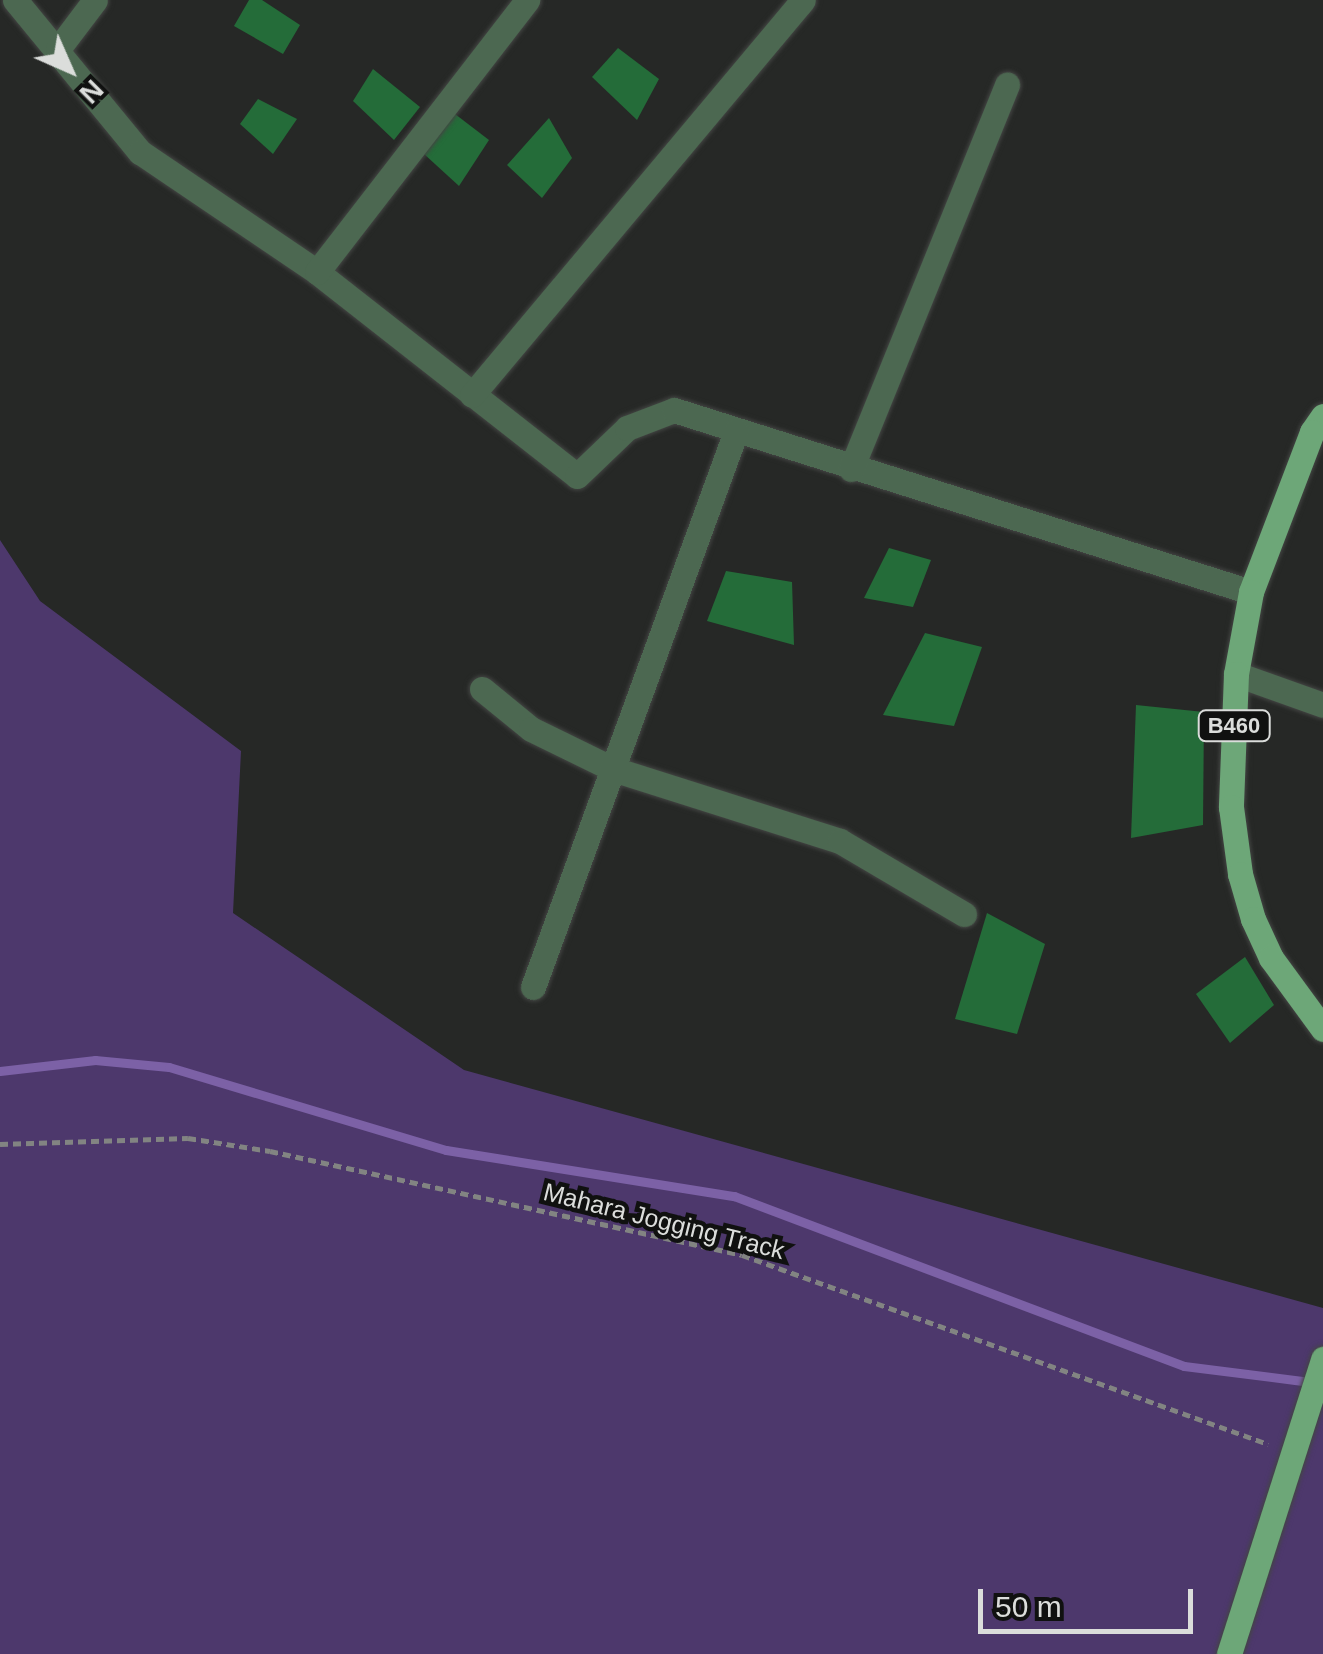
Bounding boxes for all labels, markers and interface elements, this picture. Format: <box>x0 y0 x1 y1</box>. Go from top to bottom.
north arrow <box>20 20 120 120</box>
text: N <box>73 73 110 110</box>
road number: B460 <box>1196 709 1272 743</box>
street label: Mahara Jogging Track <box>540 1176 788 1266</box>
scale bar <box>983 1569 1198 1631</box>
text: 50 m <box>995 1590 1062 1623</box>

